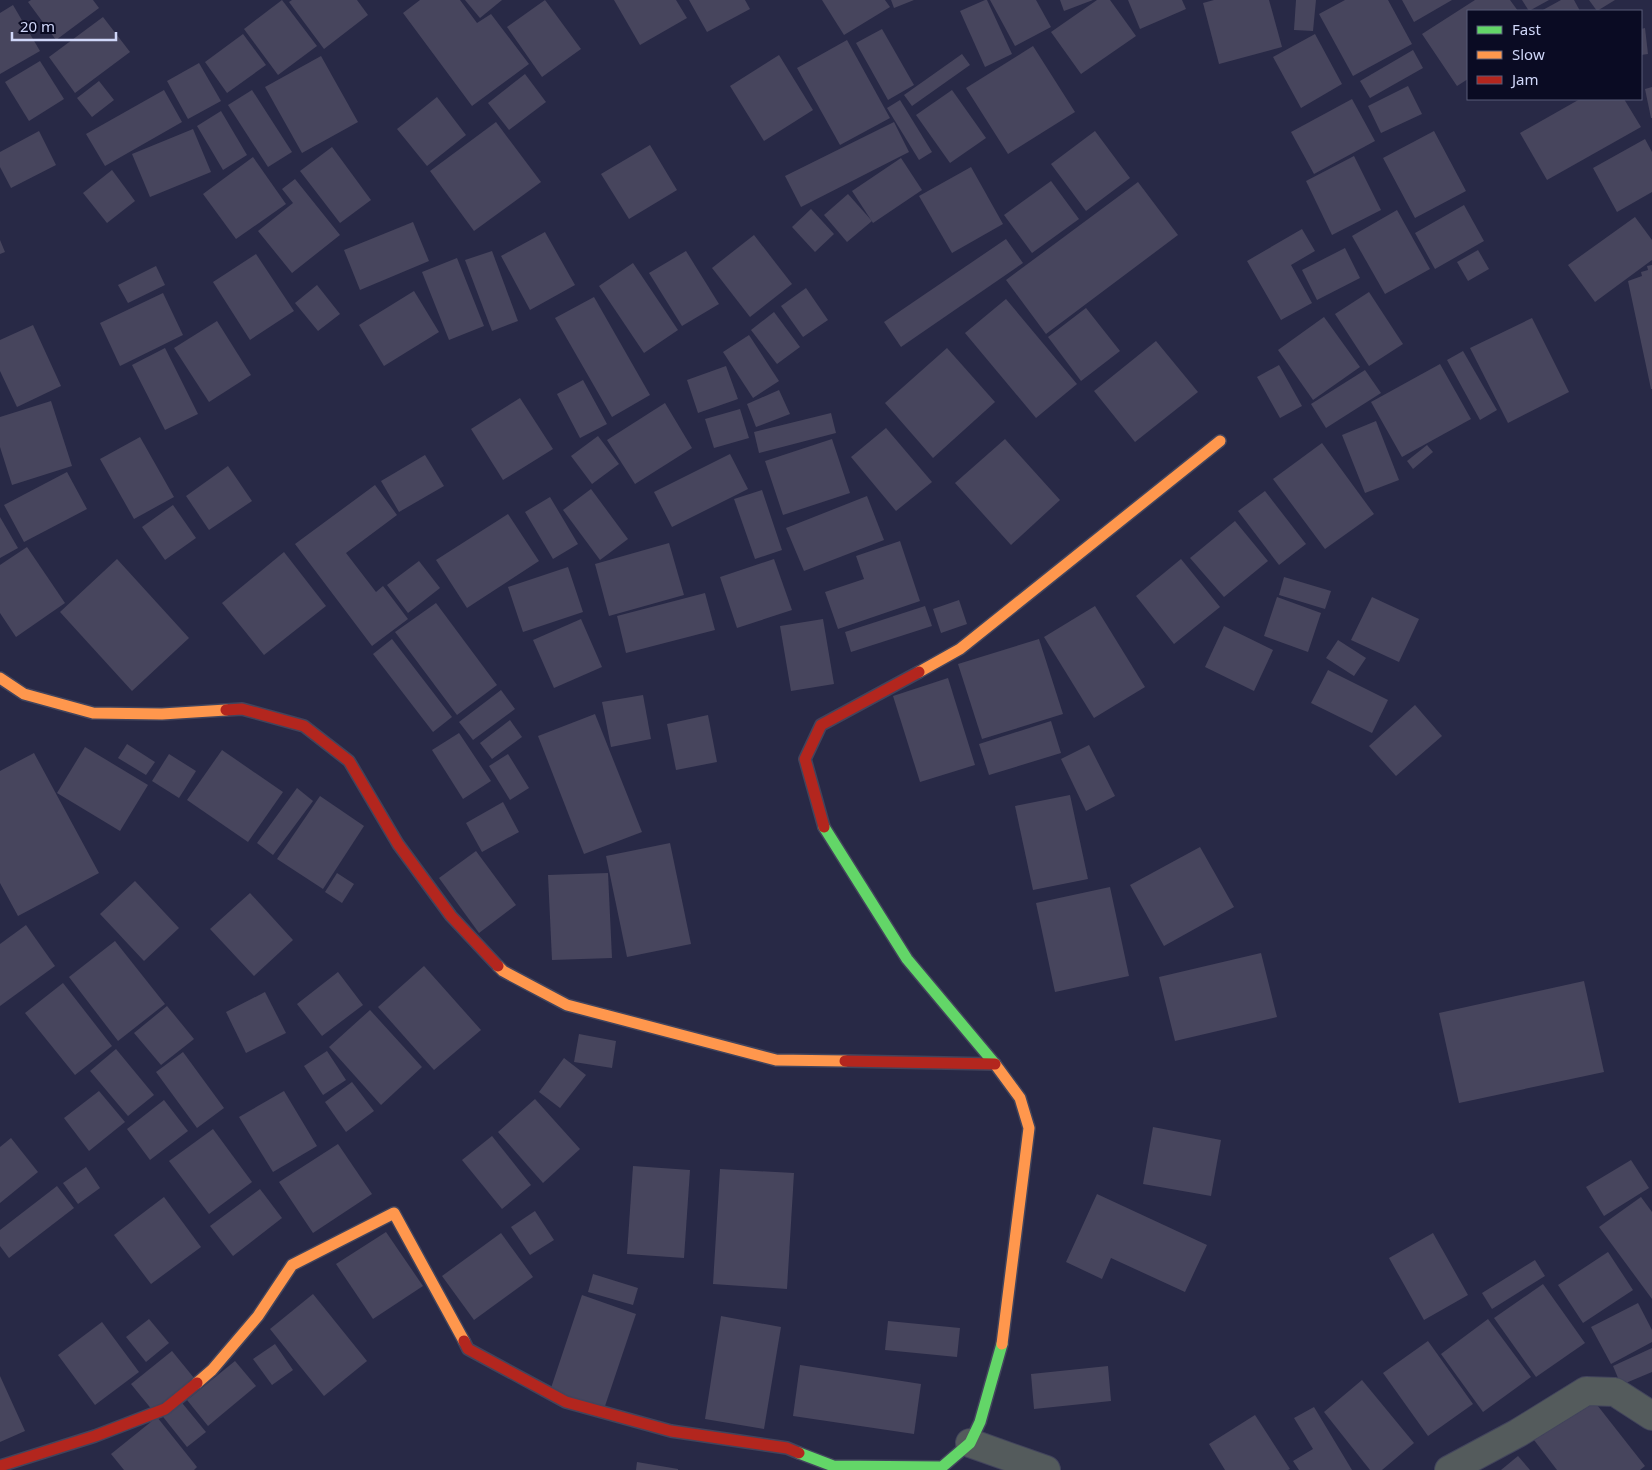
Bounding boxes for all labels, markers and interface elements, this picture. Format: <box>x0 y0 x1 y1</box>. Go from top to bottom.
scale bar <box>12 10 116 42</box>
legend <box>1467 10 1642 100</box>
text: 20 m <box>20 16 55 36</box>
text: Fast <box>1512 19 1541 39</box>
text: Slow <box>1512 44 1545 64</box>
text: Jam <box>1510 69 1539 89</box>

